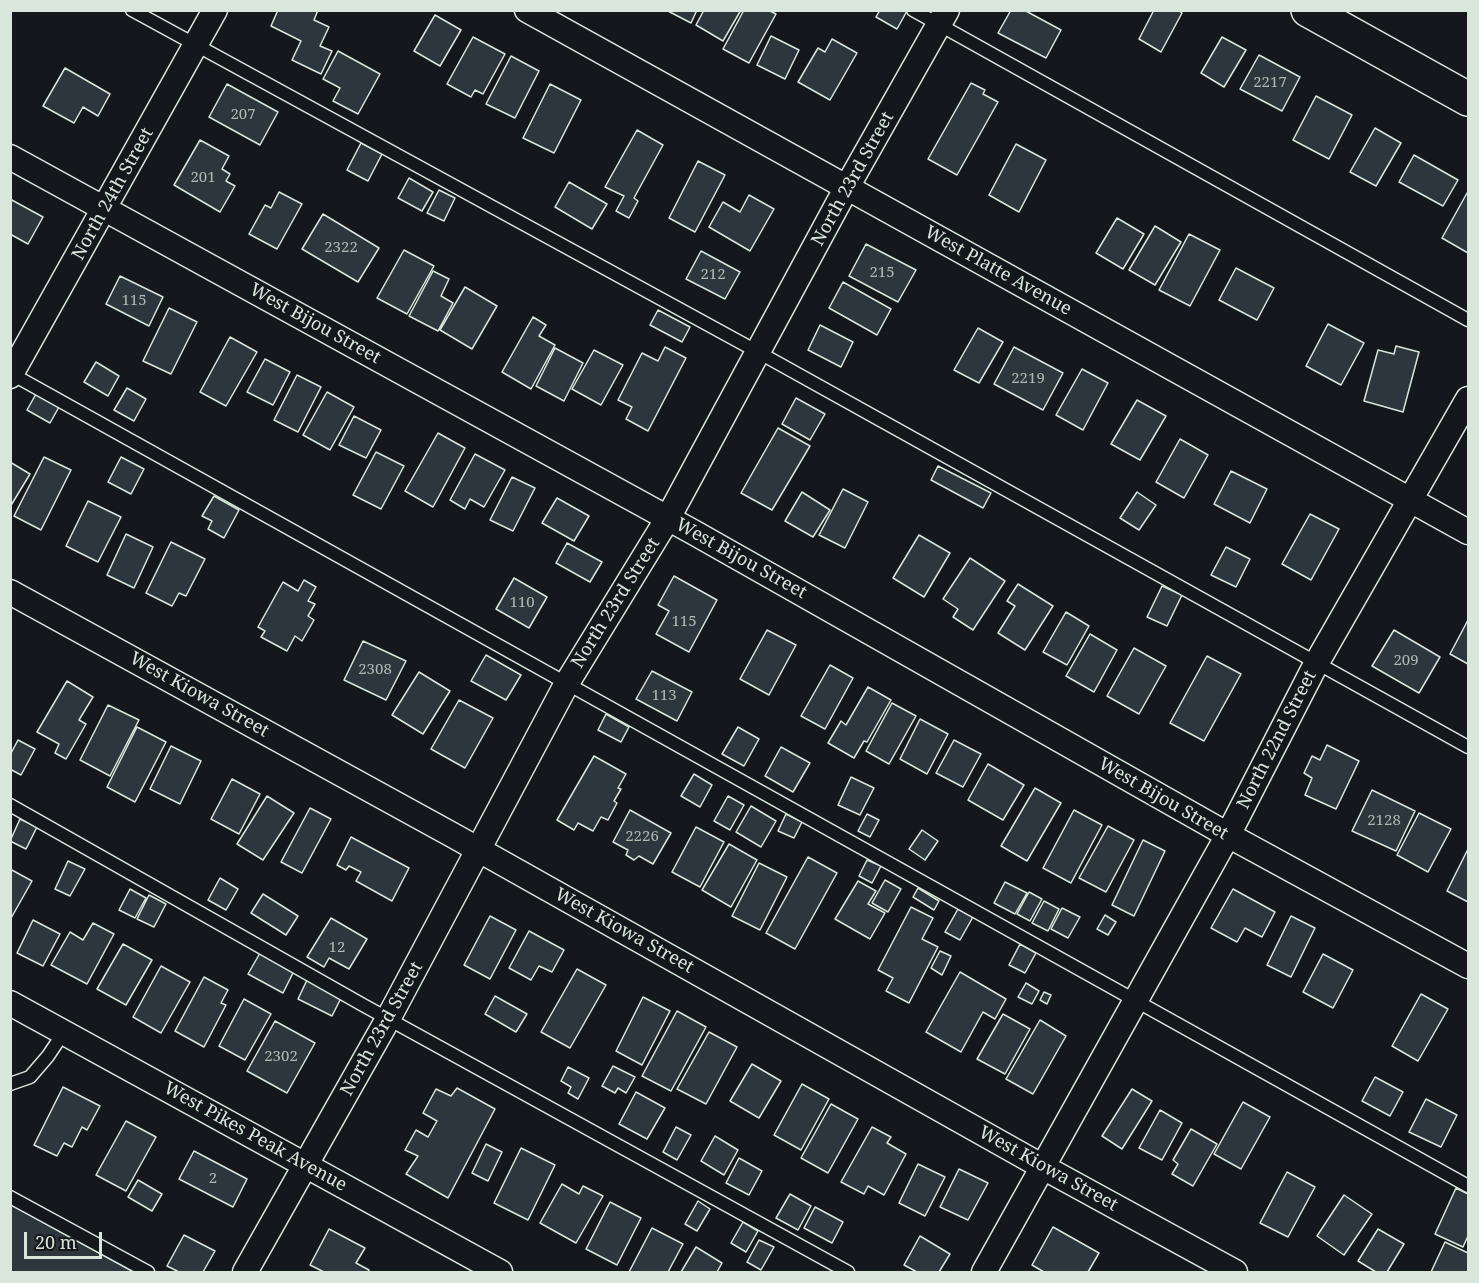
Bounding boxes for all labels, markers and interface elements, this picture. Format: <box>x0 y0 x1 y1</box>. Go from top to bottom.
house number: 2217 <box>1253 74 1287 92</box>
house number: 207 <box>230 106 256 124</box>
street label: North 23rd Street <box>807 108 899 250</box>
street label: North 24th Street <box>68 124 158 264</box>
house number: 201 <box>190 169 216 187</box>
street label: West Platte Avenue <box>921 222 1075 320</box>
house number: 2322 <box>324 239 358 257</box>
house number: 215 <box>869 264 895 282</box>
house number: 212 <box>700 266 726 284</box>
street label: West Bijou Street <box>246 279 384 369</box>
house number: 115 <box>121 292 147 310</box>
house number: 2219 <box>1011 370 1045 388</box>
street label: West Bijou Street <box>672 514 810 604</box>
street label: North 23rd Street <box>567 534 665 672</box>
house number: 110 <box>509 594 535 612</box>
house number: 115 <box>671 613 697 631</box>
street label: West Kiowa Street <box>126 648 272 742</box>
house number: 209 <box>1393 652 1419 670</box>
house number: 2308 <box>358 661 392 679</box>
street label: North 22nd Street <box>1233 667 1321 813</box>
house number: 113 <box>651 687 677 705</box>
street label: West Bijou Street <box>1094 753 1232 845</box>
house number: 2128 <box>1367 812 1401 830</box>
house number: 2226 <box>625 828 659 846</box>
street label: West Kiowa Street <box>551 884 697 978</box>
house number: 12 <box>329 939 345 957</box>
street label: North 23rd Street <box>336 958 428 1100</box>
house number: 2302 <box>264 1048 298 1066</box>
street label: West Pikes Peak Avenue <box>160 1078 350 1196</box>
street label: West Kiowa Street <box>975 1122 1121 1216</box>
house number: 2 <box>209 1170 217 1188</box>
scale bar <box>27 1220 105 1258</box>
text: 20 m <box>35 1230 77 1254</box>

